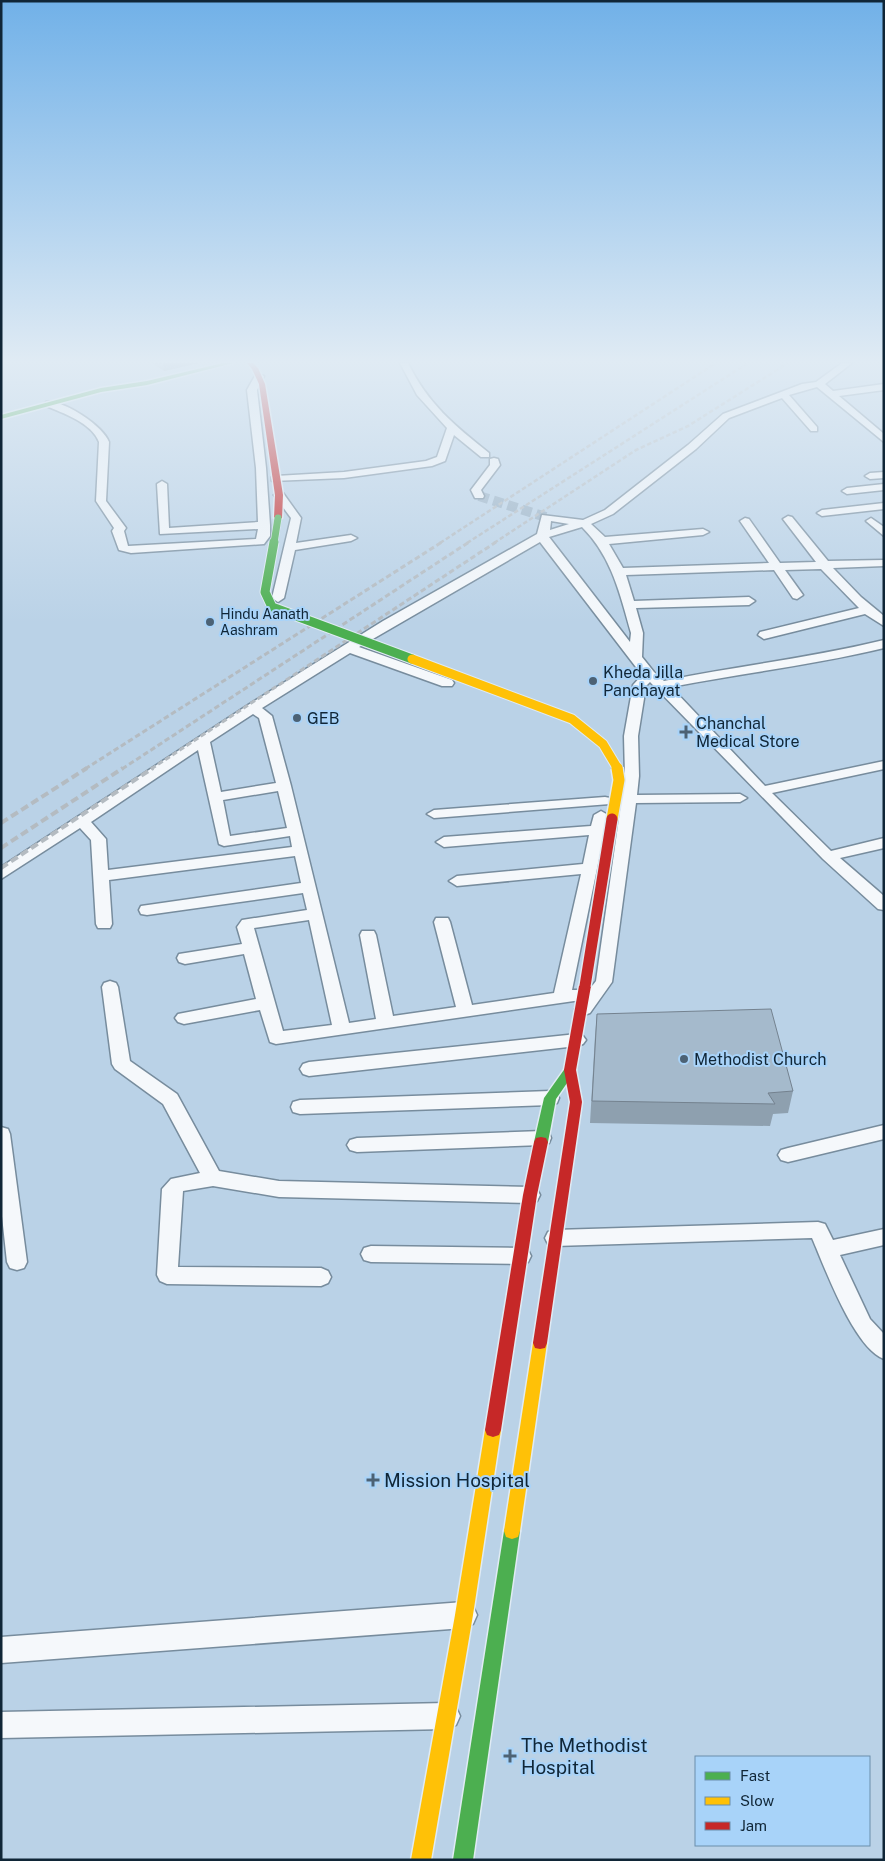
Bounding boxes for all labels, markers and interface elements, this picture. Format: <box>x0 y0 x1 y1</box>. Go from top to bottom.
place label: Hindu Aanath Aashram <box>220 606 309 638</box>
marker: Hindu Aanath Aashram <box>204 616 216 628</box>
place label: Kheda Jilla Panchayat <box>603 663 683 700</box>
marker: Kheda Jilla Panchayat <box>587 675 599 687</box>
place label: GEB <box>307 709 340 728</box>
marker: GEB <box>291 712 303 724</box>
place label: Chanchal Medical Store <box>696 714 800 751</box>
marker: Chanchal Medical Store <box>680 726 692 738</box>
place label: Methodist Church <box>694 1050 826 1069</box>
marker: Methodist Church <box>678 1053 690 1065</box>
place label: Mission Hospital <box>384 1469 530 1491</box>
marker: Mission Hospital <box>366 1473 380 1487</box>
place label: The Methodist Hospital <box>521 1734 648 1778</box>
marker: The Methodist Hospital <box>503 1749 517 1763</box>
legend <box>695 1756 870 1846</box>
text: Fast <box>740 1767 770 1784</box>
text: Slow <box>740 1792 775 1809</box>
text: Jam <box>740 1817 767 1834</box>

